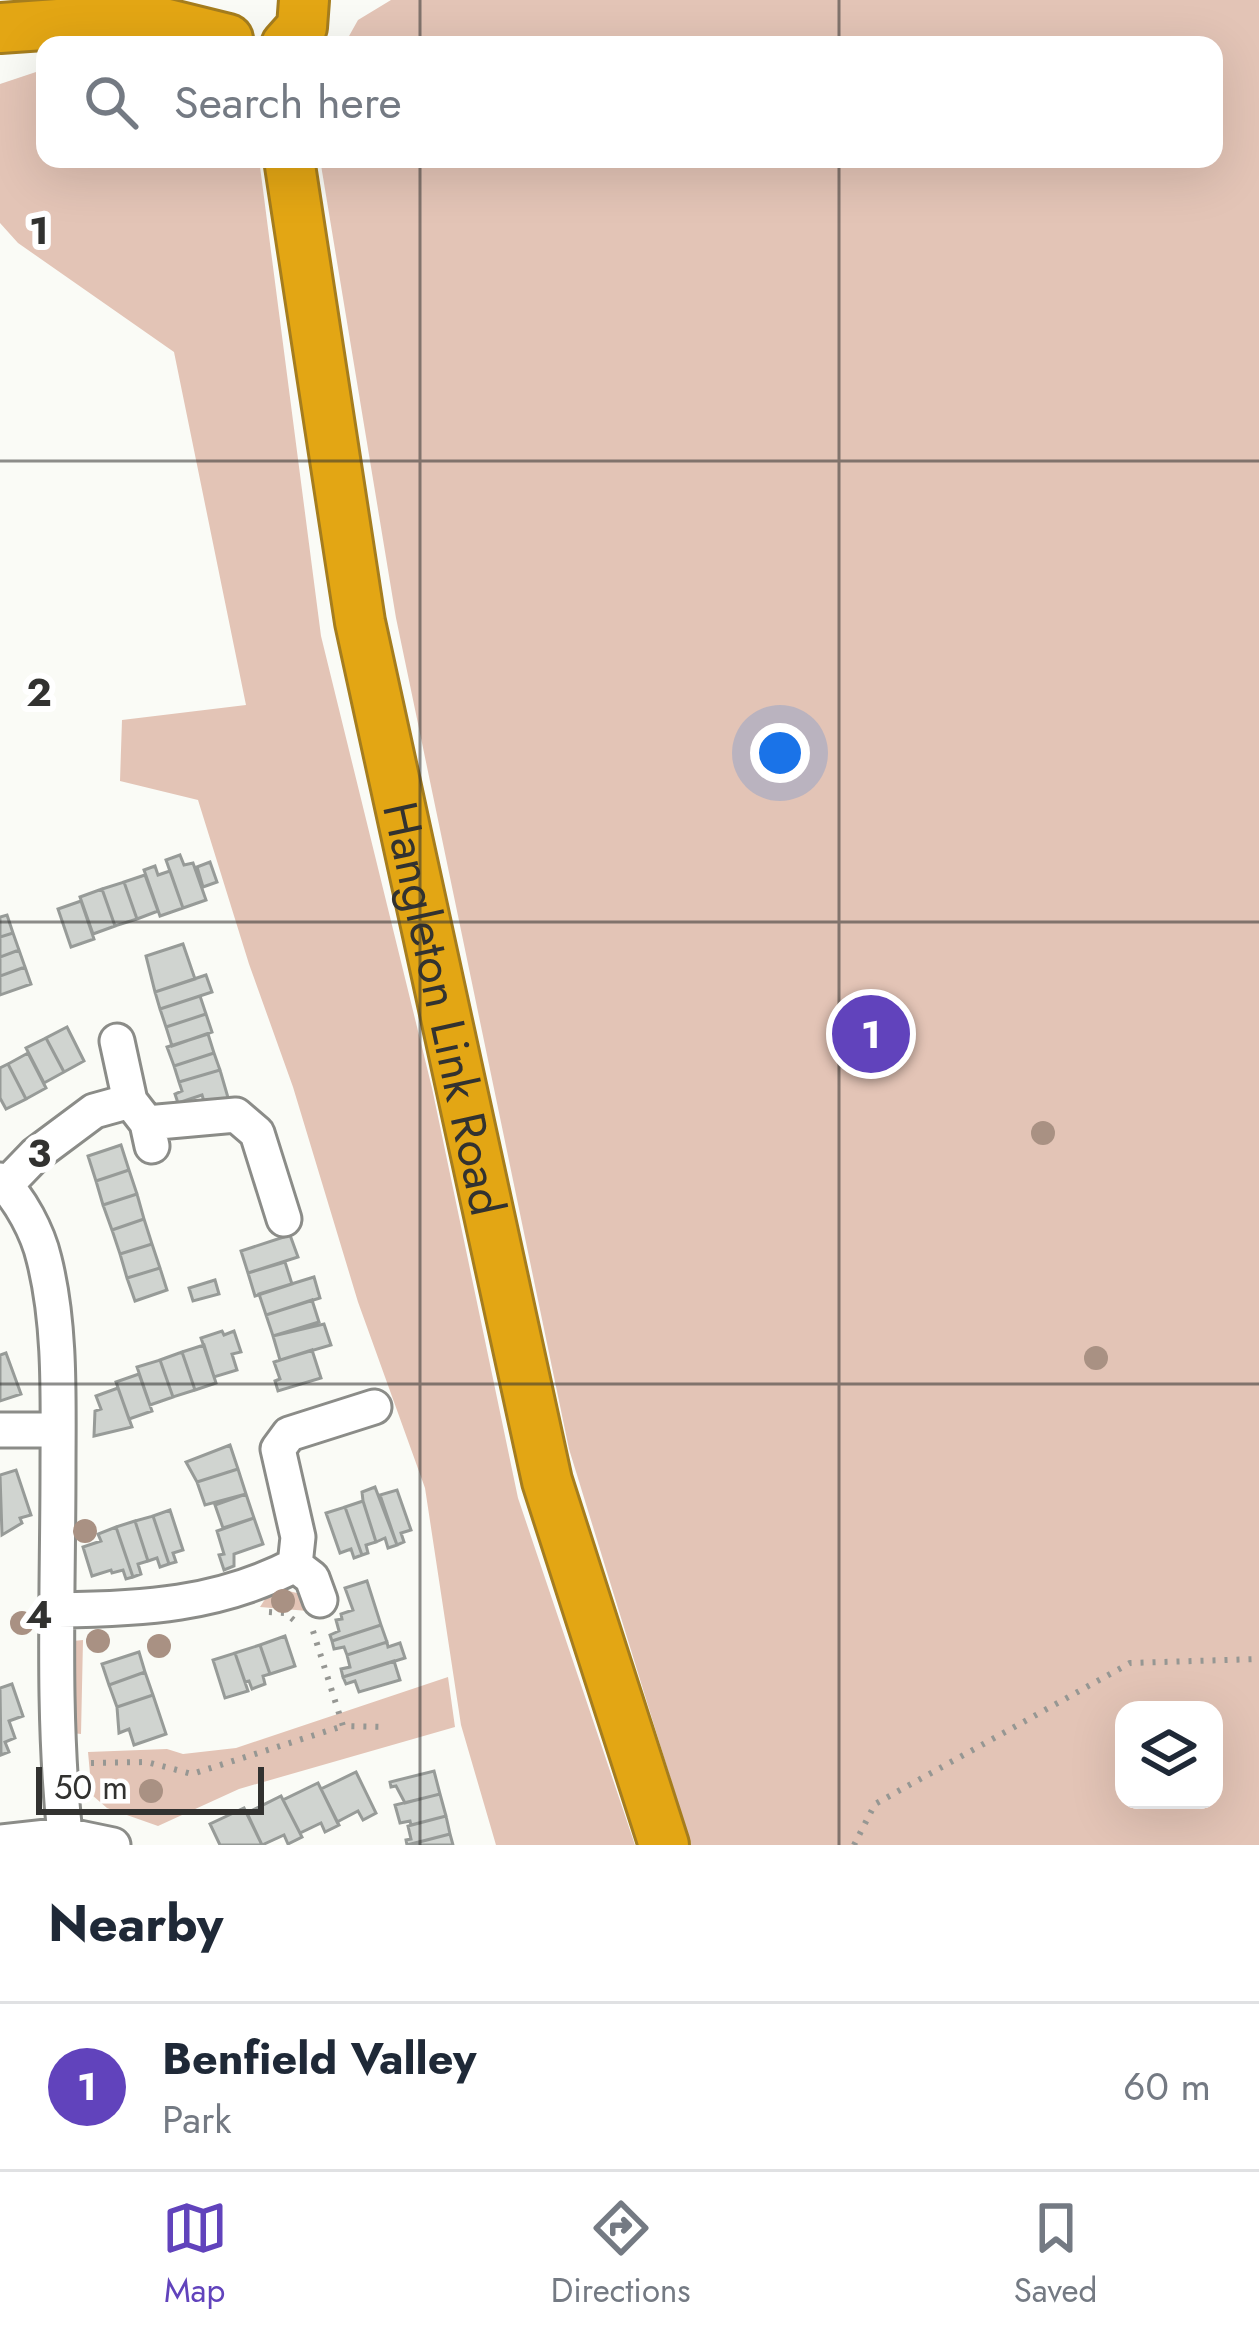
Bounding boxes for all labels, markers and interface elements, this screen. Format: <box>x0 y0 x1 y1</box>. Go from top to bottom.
search box <box>36 36 1223 168</box>
icon: search <box>78 69 144 135</box>
text: Search here <box>174 70 402 135</box>
text: 1 <box>29 202 49 259</box>
text: 2 <box>26 664 52 721</box>
your location <box>750 723 810 783</box>
street label: Hangleton Link Road <box>366 795 523 1222</box>
pin: 1 <box>832 989 910 1079</box>
text: 3 <box>27 1125 51 1182</box>
text: 4 <box>25 1586 53 1643</box>
map controls <box>1115 1701 1223 1809</box>
button: layers <box>1115 1701 1223 1809</box>
scale bar <box>36 1761 264 1814</box>
text: 50 m <box>54 1764 128 1811</box>
text: Nearby <box>48 1886 223 1960</box>
text: Benfield Valley <box>162 2026 476 2091</box>
text: 1 <box>77 2058 97 2115</box>
text: 60 m <box>1123 2058 1211 2115</box>
text: Park <box>162 2091 232 2148</box>
tab: Map <box>162 2195 228 2314</box>
tab: Directions <box>551 2195 691 2314</box>
tab: Saved <box>1014 2195 1097 2314</box>

